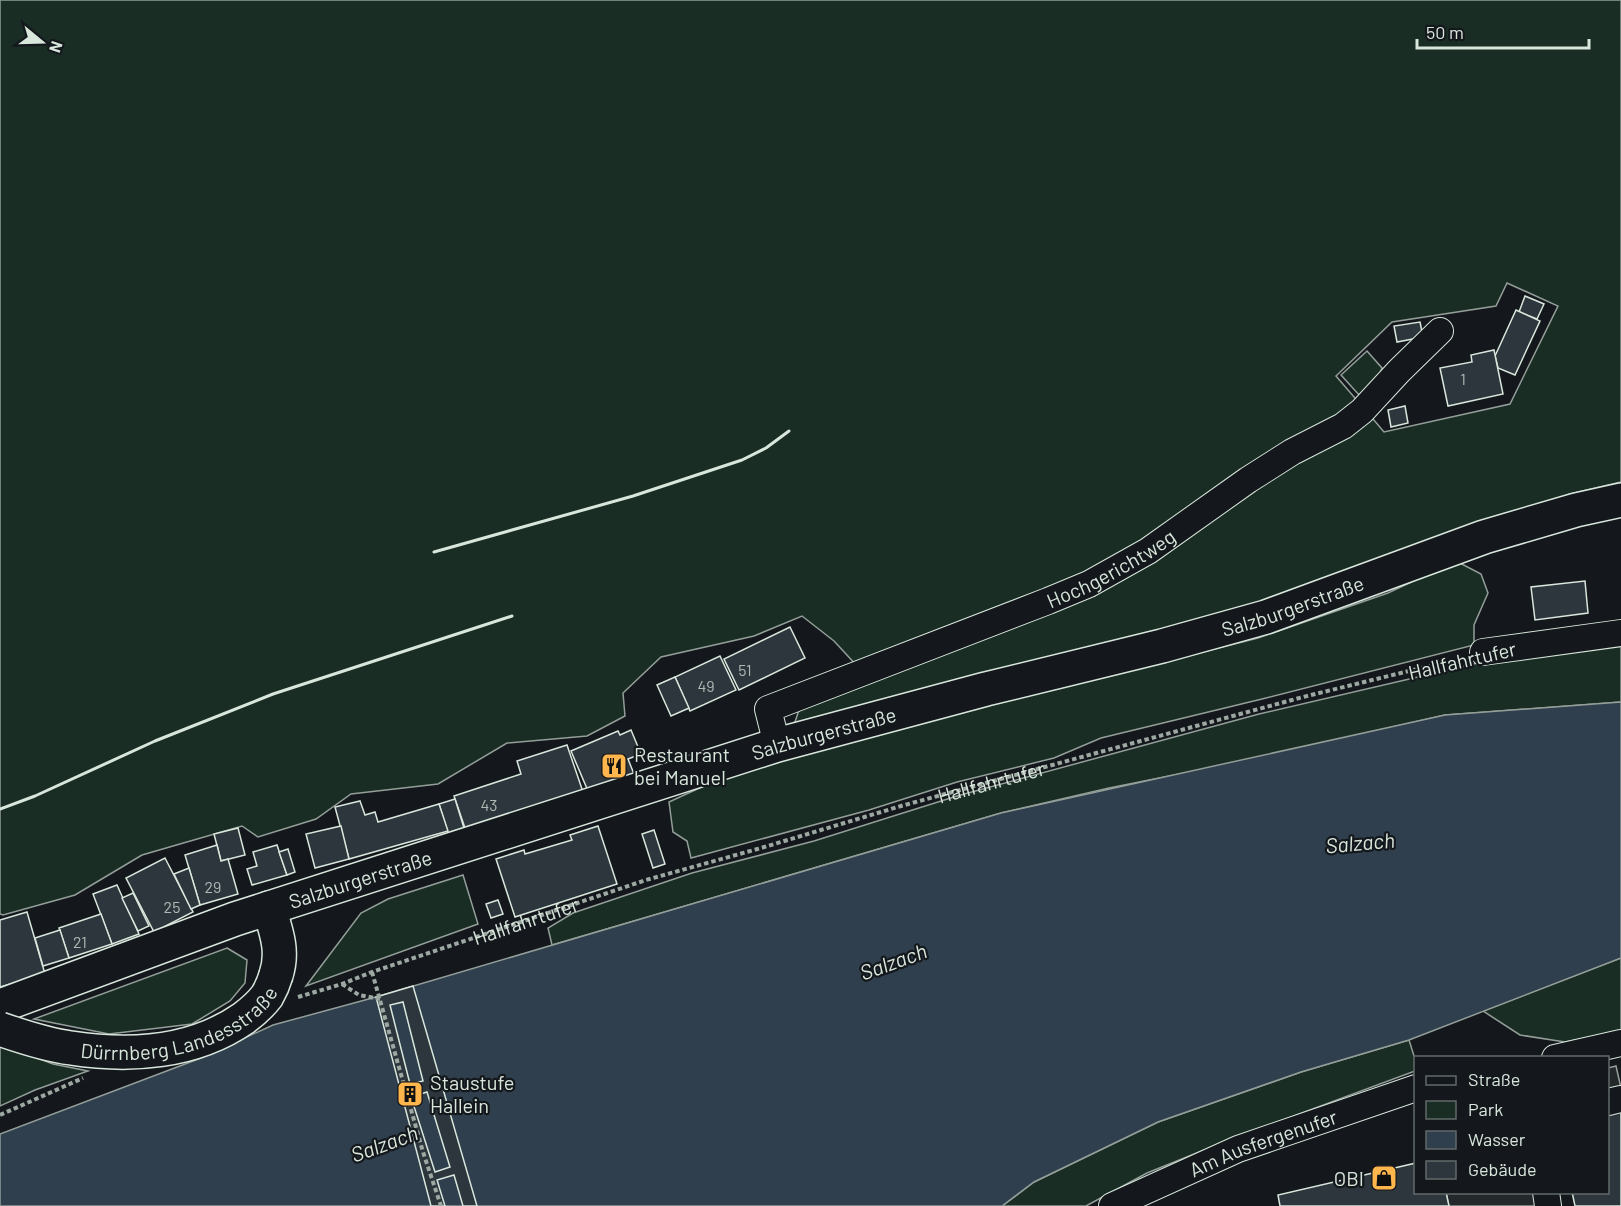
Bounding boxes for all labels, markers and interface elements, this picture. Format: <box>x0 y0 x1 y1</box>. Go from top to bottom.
north arrow <box>12 12 72 72</box>
scale bar <box>1417 12 1590 50</box>
text: 50 m <box>1426 21 1464 43</box>
text: N <box>46 39 67 55</box>
house number: 1 <box>1460 369 1466 388</box>
street label: Hochgerichtweg <box>1043 524 1180 612</box>
street label: Salzburgerstraße <box>1219 570 1367 641</box>
street label: Hallfahrtufer <box>1406 636 1518 684</box>
house number: 51 <box>738 660 752 679</box>
house number: 49 <box>697 676 715 695</box>
street label: Salzburgerstraße <box>748 702 899 764</box>
place label: Restaurant bei Manuel <box>634 742 730 789</box>
restaurant icon: Restaurant bei Manuel <box>599 751 629 781</box>
street label: Hallfahrtufer <box>935 756 1047 808</box>
house number: 43 <box>480 795 498 814</box>
water label: Salzach <box>1324 827 1396 857</box>
street label: Salzburgerstraße <box>286 845 435 913</box>
house number: 29 <box>205 877 221 896</box>
street label: Hallfahrtufer <box>469 892 581 949</box>
house number: 25 <box>164 897 180 916</box>
house number: 21 <box>73 932 87 951</box>
water label: Salzach <box>856 937 930 985</box>
street label: Dürrnberg Landesstraße <box>80 982 282 1064</box>
legend <box>1414 1056 1609 1194</box>
text: Straße <box>1468 1068 1520 1090</box>
place label: Staustufe Hallein <box>430 1070 514 1117</box>
building icon: Staustufe Hallein <box>395 1079 425 1109</box>
text: Park <box>1468 1098 1503 1120</box>
street label: Am Ausfergenufer <box>1185 1104 1340 1182</box>
water label: Salzach <box>347 1119 421 1167</box>
text: Wasser <box>1468 1128 1526 1150</box>
text: Gebäude <box>1468 1158 1537 1180</box>
shop icon: OBI <box>1369 1163 1399 1193</box>
place label: OBI <box>1334 1166 1364 1190</box>

